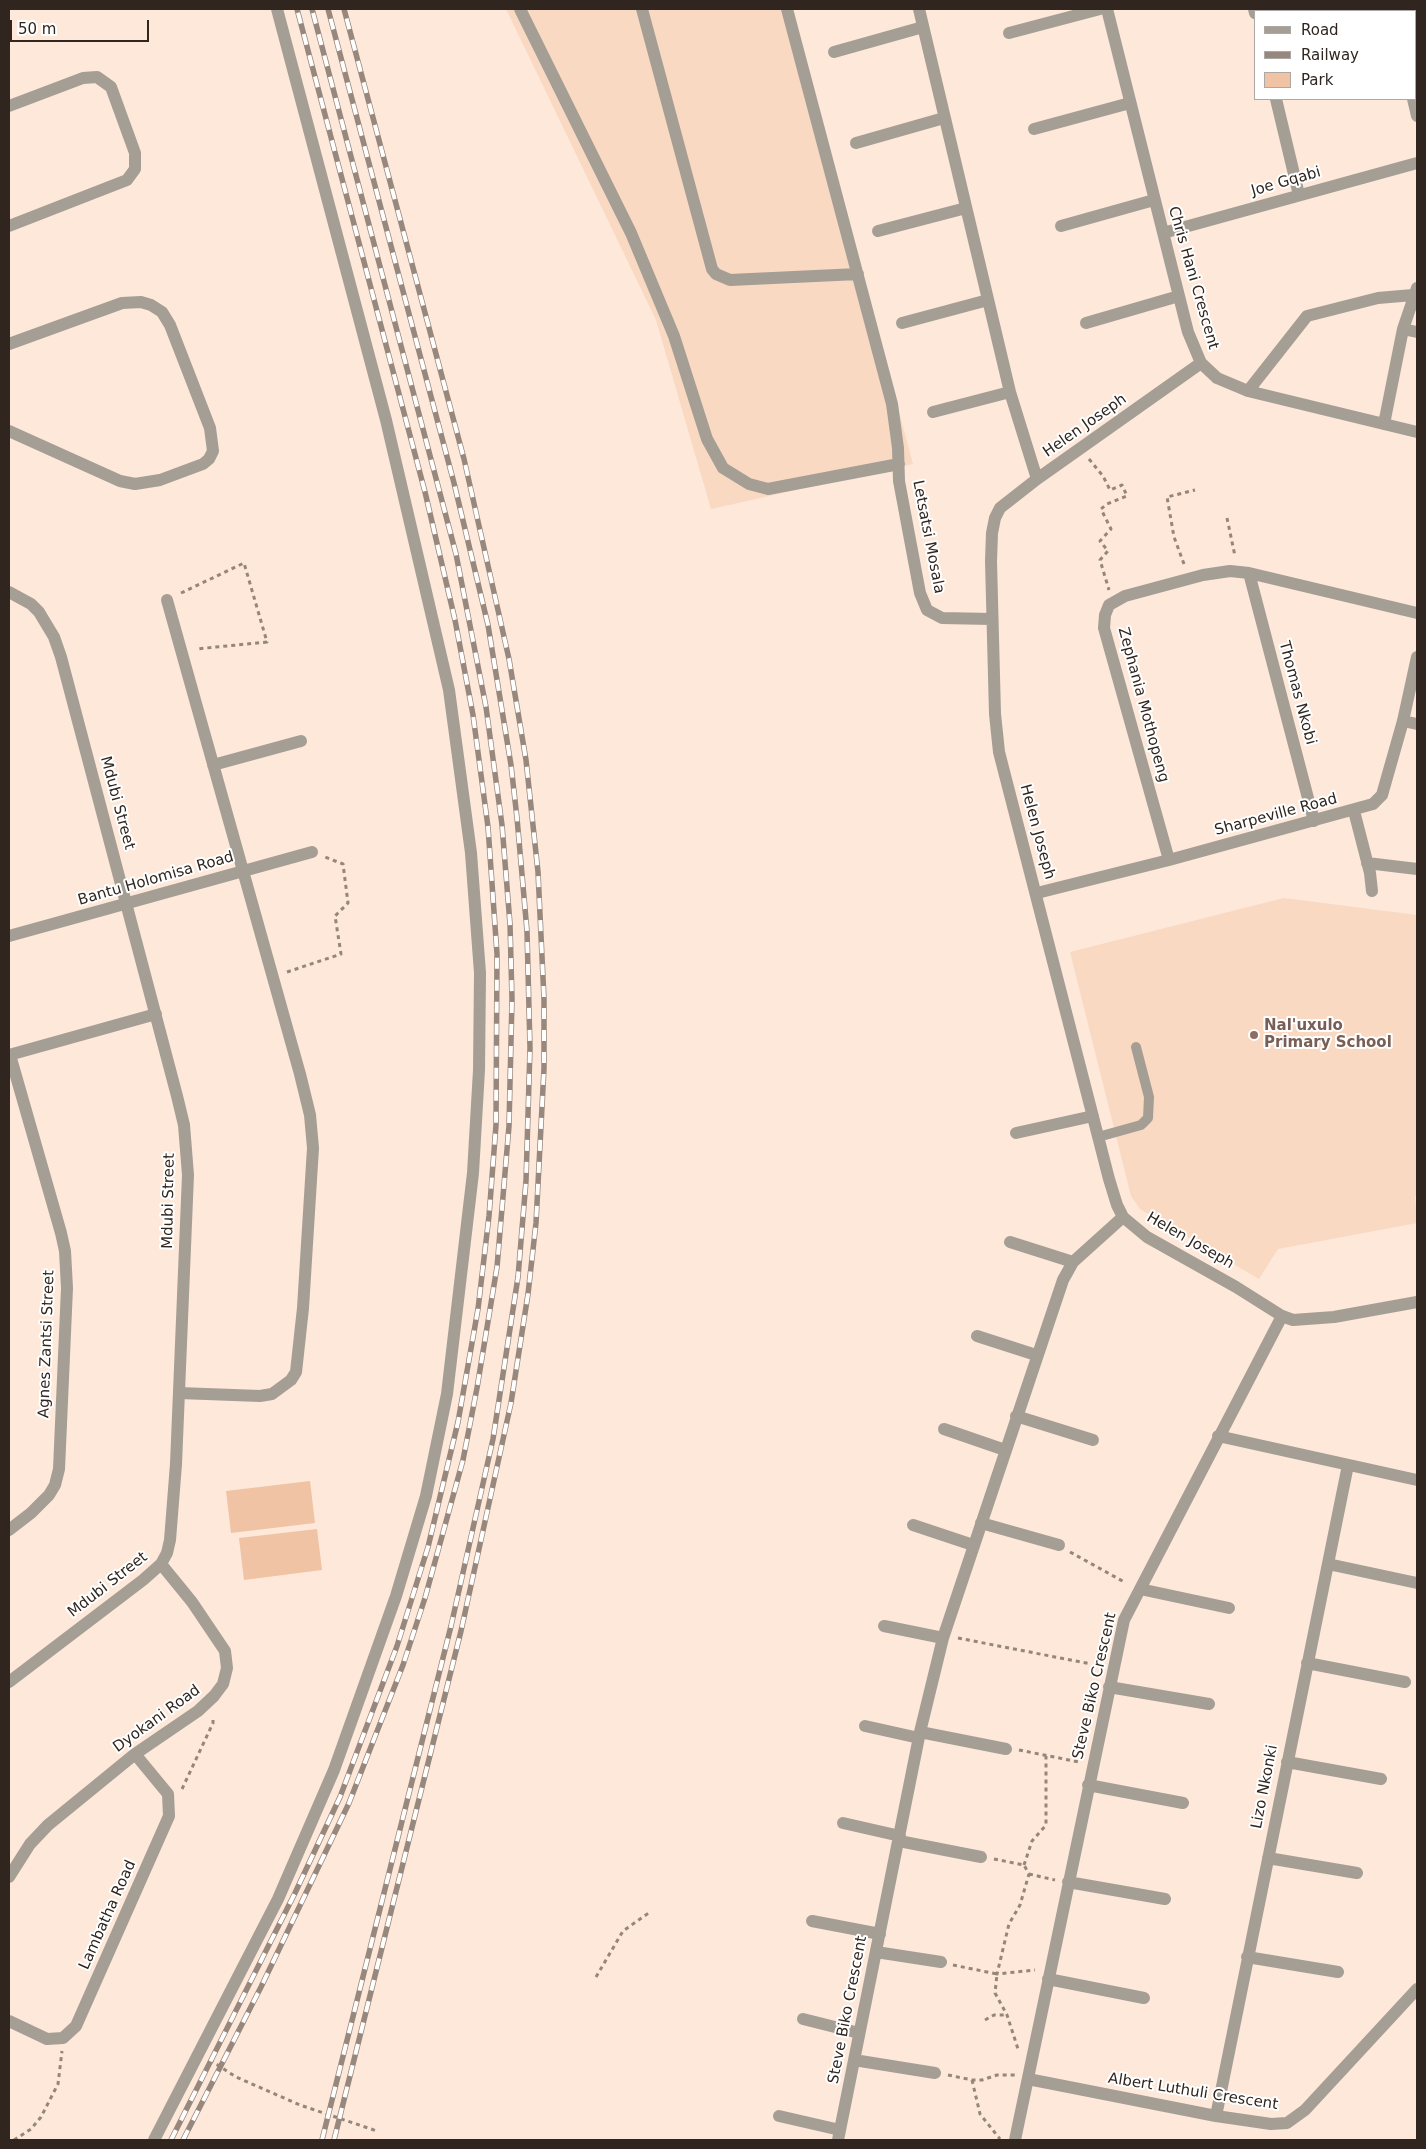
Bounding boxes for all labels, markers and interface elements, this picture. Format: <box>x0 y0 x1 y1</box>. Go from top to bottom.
scale bar <box>12 10 151 42</box>
legend <box>1254 10 1416 100</box>
text: 50 m <box>18 20 56 38</box>
text: Road <box>1301 21 1339 39</box>
text: Railway <box>1301 46 1359 64</box>
text: Park <box>1301 71 1333 89</box>
street label: Joe Gqabi <box>1249 163 1323 201</box>
street label: Chris Hani Crescent <box>1164 204 1222 352</box>
street label: Helen Joseph <box>1040 391 1130 461</box>
street label: Letsatsi Mosala <box>908 479 948 595</box>
street label: Zephania Mothopeng <box>1114 625 1172 785</box>
street label: Thomas Nkobi <box>1275 639 1319 747</box>
street label: Mdubi Street <box>96 754 138 852</box>
street label: Helen Joseph <box>1016 782 1058 882</box>
street label: Sharpeville Road <box>1213 790 1339 840</box>
street label: Bantu Holomisa Road <box>76 848 236 910</box>
place label: Nal'uxulo Primary School <box>1264 1017 1392 1052</box>
marker: Nal'uxulo Primary School <box>1248 1029 1260 1041</box>
street label: Mdubi Street <box>159 1153 179 1249</box>
street label: Helen Joseph <box>1143 1209 1237 1273</box>
street label: Agnes Zantsi Street <box>35 1270 59 1418</box>
street label: Mdubi Street <box>65 1548 151 1622</box>
street label: Steve Biko Crescent <box>1069 1611 1121 1761</box>
street label: Dyokani Road <box>110 1681 204 1757</box>
street label: Lizo Nkonki <box>1248 1743 1282 1831</box>
street label: Lambatha Road <box>76 1858 140 1972</box>
street label: Steve Biko Crescent <box>825 1935 871 2085</box>
street label: Albert Luthuli Crescent <box>1107 2070 1279 2114</box>

